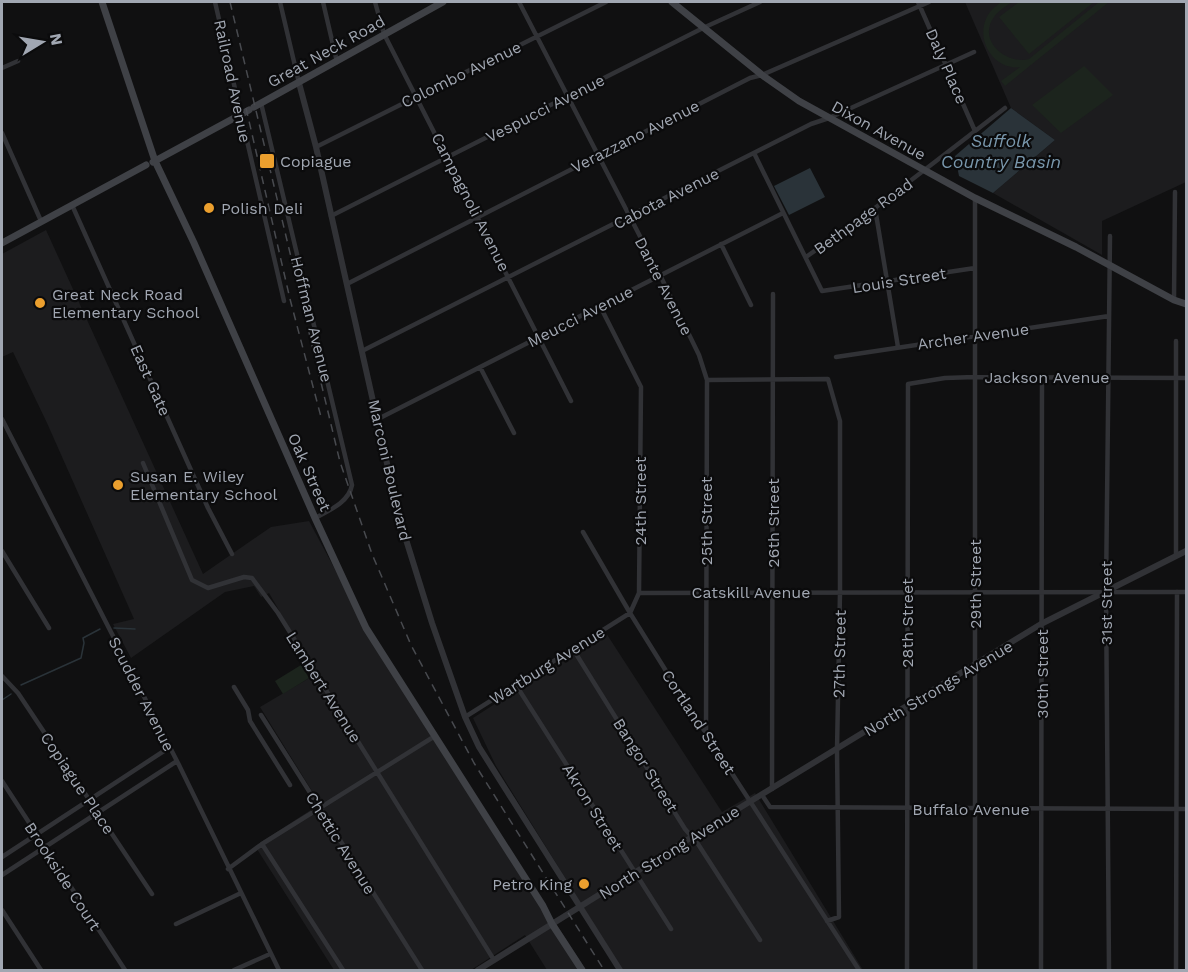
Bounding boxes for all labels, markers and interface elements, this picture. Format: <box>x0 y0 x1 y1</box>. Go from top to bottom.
street label: Great Neck Road <box>264 11 388 92</box>
north arrow <box>12 12 72 72</box>
street label: Railroad Avenue <box>210 18 255 144</box>
street label: Daly Place <box>922 26 972 107</box>
text: N <box>46 32 67 47</box>
street label: Colombo Avenue <box>398 37 524 112</box>
street label: Vespucci Avenue <box>483 70 608 147</box>
street label: Verazzano Avenue <box>568 96 702 177</box>
street label: Dixon Avenue <box>828 97 929 164</box>
street label: Campagnoli Avenue <box>427 130 514 275</box>
water label: Suffolk Country Basin <box>941 130 1061 172</box>
marker: Copiague <box>258 152 276 170</box>
place label: Copiague <box>280 152 352 171</box>
street label: Cabota Avenue <box>610 164 722 233</box>
street label: Bethpage Road <box>810 174 916 259</box>
place label: Polish Deli <box>221 199 303 218</box>
marker: Polish Deli <box>202 201 216 215</box>
street label: Dante Avenue <box>631 234 696 339</box>
street label: Hoffman Avenue <box>287 254 336 384</box>
street label: Louis Street <box>851 264 948 297</box>
street label: Meucci Avenue <box>524 282 636 351</box>
place label: Great Neck Road Elementary School <box>52 285 200 322</box>
marker: Great Neck Road Elementary School <box>33 296 47 310</box>
street label: Archer Avenue <box>916 319 1030 354</box>
street label: East Gate <box>126 342 175 419</box>
street label: Jackson Avenue <box>984 368 1110 387</box>
street label: Marconi Boulevard <box>364 398 415 543</box>
street label: Oak Street <box>284 430 335 514</box>
street label: 24th Street <box>631 456 650 545</box>
place label: Susan E. Wiley Elementary School <box>130 467 278 504</box>
street label: 25th Street <box>697 476 716 565</box>
marker: Susan E. Wiley Elementary School <box>111 478 125 492</box>
street label: 26th Street <box>764 478 783 568</box>
street label: 29th Street <box>966 539 985 629</box>
street label: 31st Street <box>1097 561 1116 645</box>
street label: 28th Street <box>898 578 917 668</box>
street label: Catskill Avenue <box>692 583 810 602</box>
street label: 27th Street <box>829 609 850 698</box>
street label: Wartburg Avenue <box>486 622 608 709</box>
street label: Lambert Avenue <box>282 628 365 746</box>
street label: 30th Street <box>1033 629 1052 719</box>
street label: Scudder Avenue <box>104 634 179 755</box>
street label: North Strongs Avenue <box>860 636 1016 740</box>
street label: Cortland Street <box>658 666 740 778</box>
street label: Bangor Street <box>609 715 682 816</box>
street label: Copiague Place <box>36 729 119 838</box>
street label: Akron Street <box>558 760 627 855</box>
street label: Chettic Avenue <box>302 789 380 898</box>
street label: Buffalo Avenue <box>912 800 1030 819</box>
street label: North Strong Avenue <box>596 801 743 903</box>
street label: Brookside Court <box>20 818 105 934</box>
place label: Petro King <box>492 875 572 894</box>
marker: Petro King <box>577 877 591 891</box>

